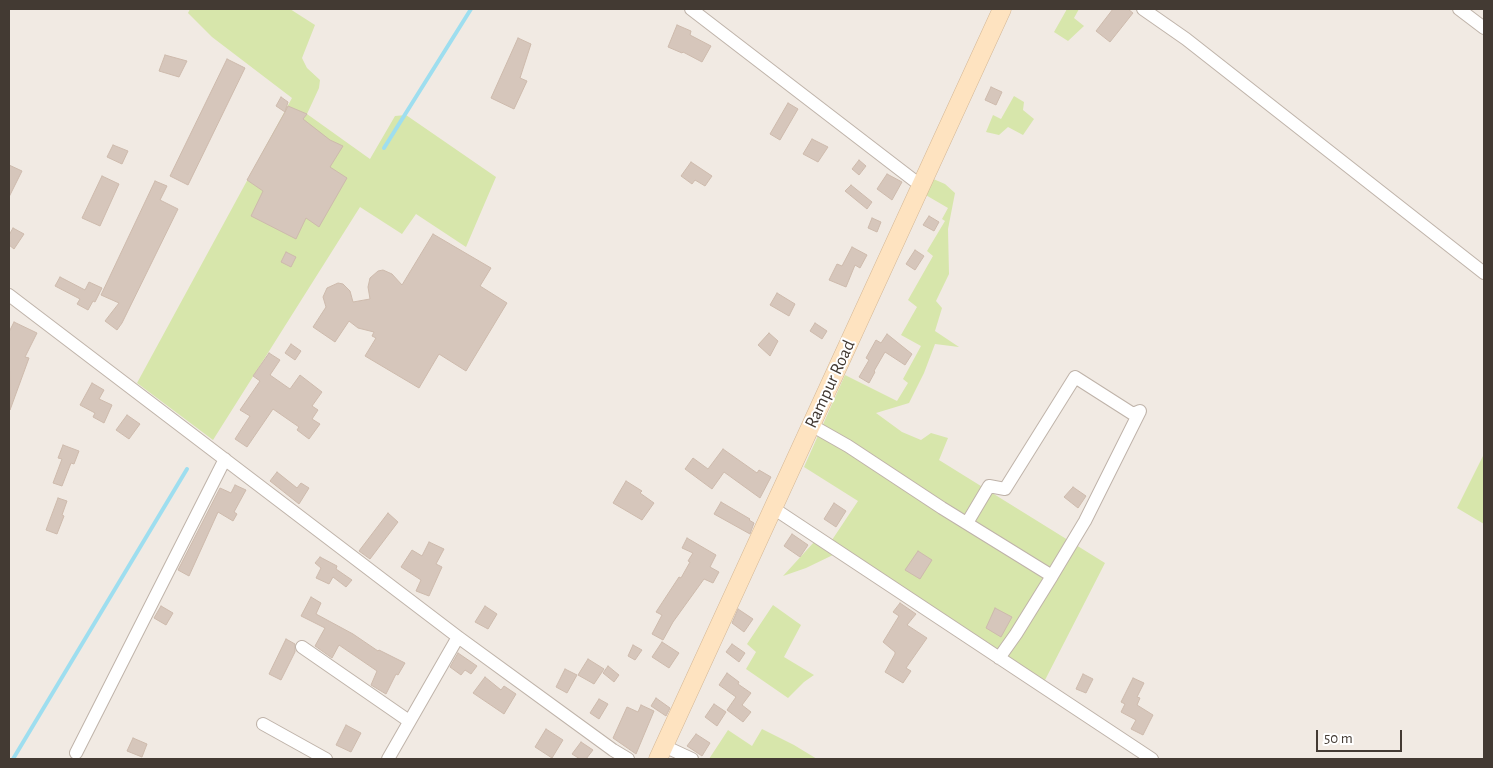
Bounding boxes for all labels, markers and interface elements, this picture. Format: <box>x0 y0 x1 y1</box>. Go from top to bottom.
street label: Rampur Road <box>800 336 860 432</box>
scale bar <box>1318 720 1404 752</box>
text: 50 m <box>1324 731 1353 746</box>

